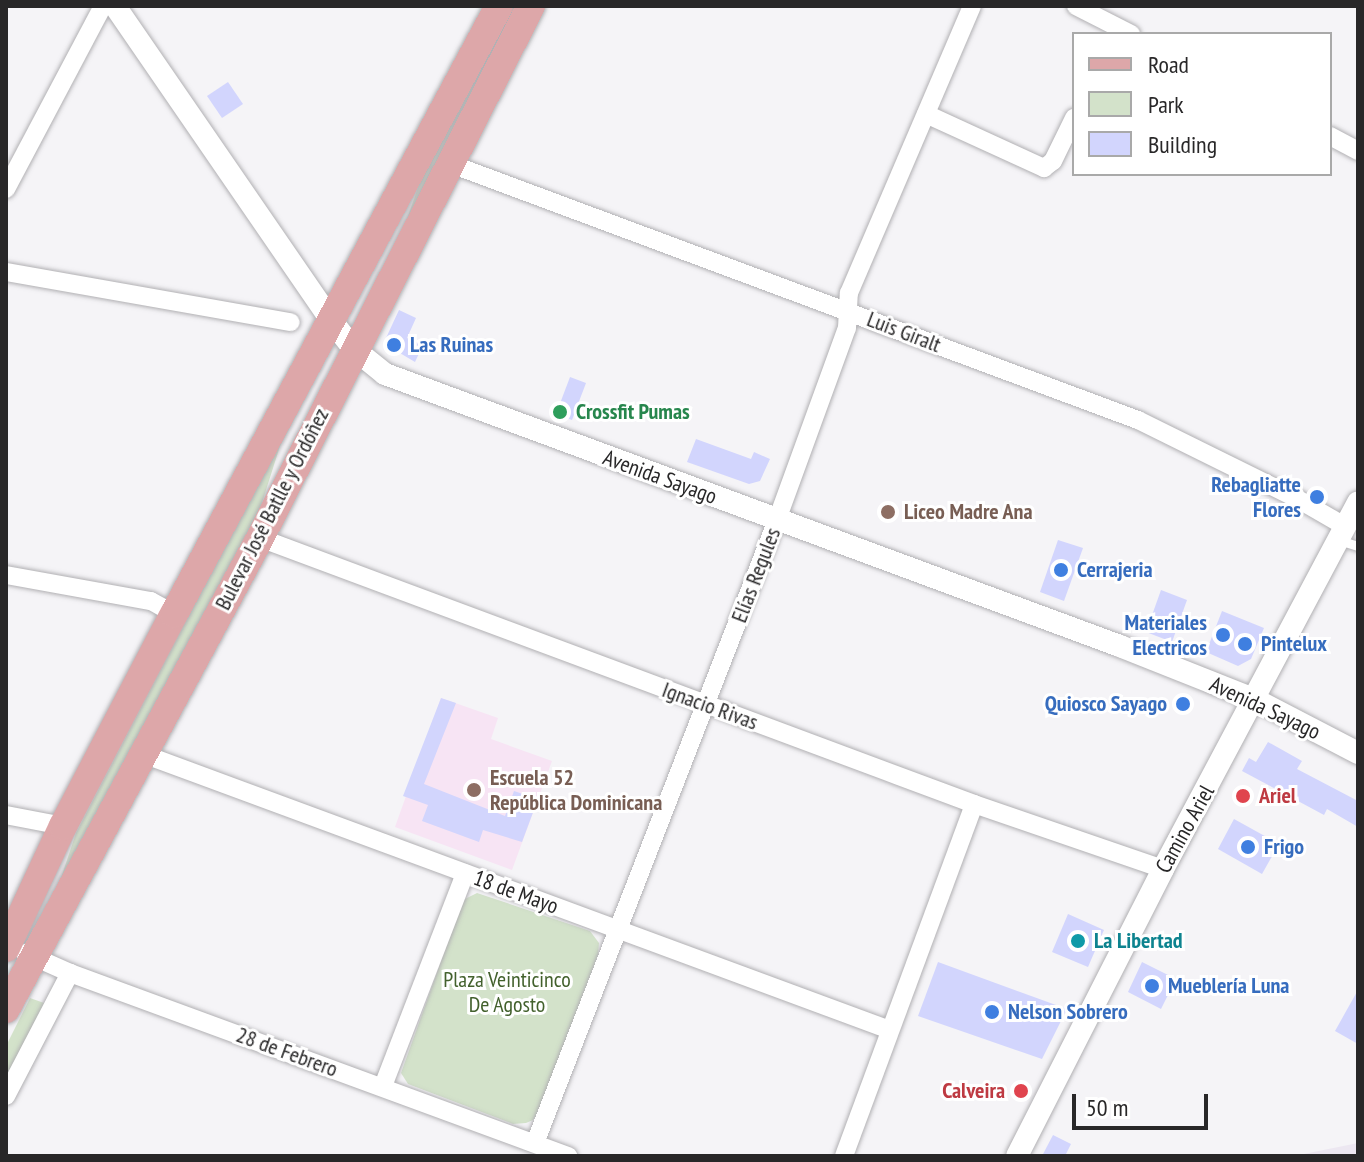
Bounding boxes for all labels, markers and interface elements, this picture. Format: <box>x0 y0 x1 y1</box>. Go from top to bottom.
legend <box>1072 32 1332 176</box>
text: Road <box>1148 49 1189 80</box>
text: Park <box>1148 89 1184 120</box>
text: Building <box>1148 129 1217 160</box>
street label: Luis Giralt <box>863 306 945 358</box>
place label: Las Ruinas <box>410 332 493 358</box>
marker: Las Ruinas <box>385 336 403 354</box>
place label: Crossfit Pumas <box>576 399 690 425</box>
street label: Bulevar José Batlle y Ordóñez <box>209 403 335 615</box>
marker: Crossfit Pumas <box>551 403 569 421</box>
street label: Avenida Sayago <box>600 444 720 510</box>
place label: Rebagliatte Flores <box>1211 471 1301 522</box>
marker: Rebagliatte Flores <box>1308 488 1326 506</box>
place label: Liceo Madre Ana <box>904 499 1033 525</box>
marker: Liceo Madre Ana <box>879 503 897 521</box>
street label: Elías Regules <box>726 524 786 626</box>
place label: Cerrajeria <box>1077 557 1153 583</box>
marker: Cerrajeria <box>1052 561 1070 579</box>
place label: Materiales Electricos <box>1125 609 1207 660</box>
marker: Materiales Electricos <box>1214 626 1232 644</box>
place label: Pintelux <box>1261 631 1327 657</box>
marker: Pintelux <box>1236 635 1254 653</box>
street label: Avenida Sayago <box>1205 671 1325 745</box>
street label: Ignacio Rivas <box>659 677 761 735</box>
place label: Quiosco Sayago <box>1045 691 1167 717</box>
marker: Quiosco Sayago <box>1174 695 1192 713</box>
place label: Escuela 52 República Dominicana <box>490 764 662 816</box>
street label: Camino Ariel <box>1150 780 1220 878</box>
marker: Escuela 52 República Dominicana <box>465 781 483 799</box>
place label: Ariel <box>1259 783 1296 809</box>
marker: Ariel <box>1234 787 1252 805</box>
place label: Frigo <box>1264 834 1304 860</box>
marker: Frigo <box>1239 838 1257 856</box>
street label: 18 de Mayo <box>470 864 562 920</box>
place label: La Libertad <box>1094 928 1183 954</box>
marker: La Libertad <box>1069 932 1087 950</box>
park label: Plaza Veinticinco De Agosto <box>443 966 571 1018</box>
place label: Mueblería Luna <box>1168 973 1289 999</box>
marker: Mueblería Luna <box>1143 977 1161 995</box>
place label: Nelson Sobrero <box>1008 999 1128 1025</box>
marker: Nelson Sobrero <box>983 1003 1001 1021</box>
street label: 28 de Febrero <box>233 1021 341 1083</box>
place label: Calveira <box>942 1078 1005 1104</box>
scale bar <box>1076 1078 1212 1128</box>
marker: Calveira <box>1012 1082 1030 1100</box>
text: 50 m <box>1086 1092 1128 1123</box>

